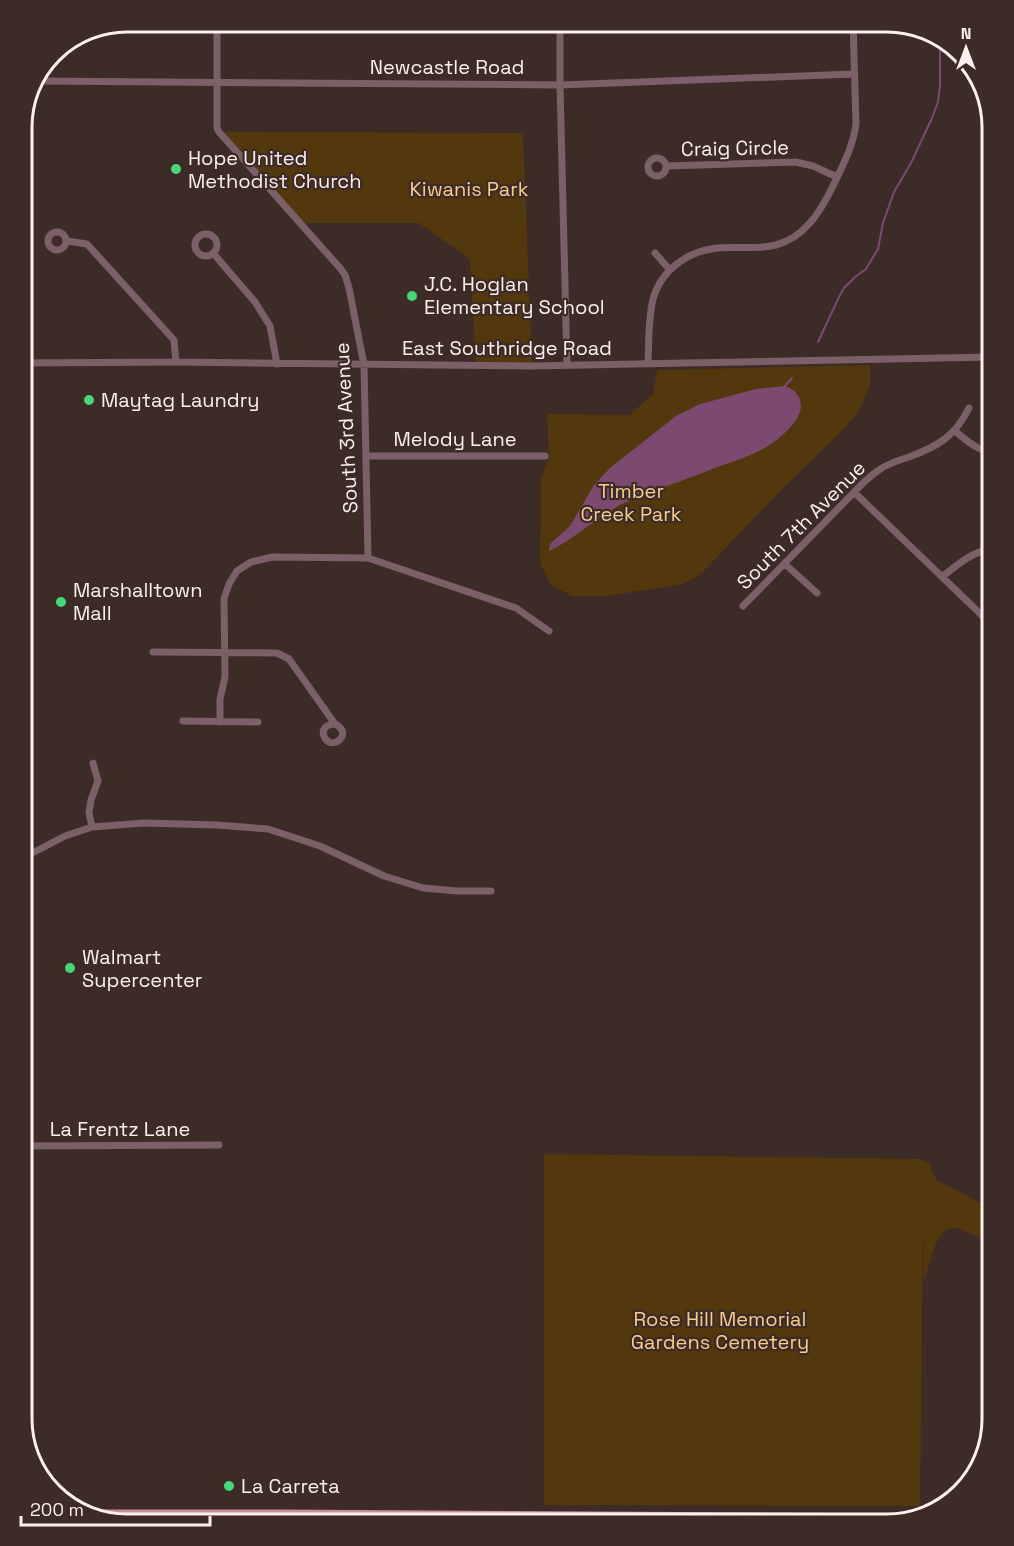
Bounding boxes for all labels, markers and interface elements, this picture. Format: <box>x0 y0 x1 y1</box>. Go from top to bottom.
north arrow <box>936 18 996 78</box>
text: N <box>961 23 971 44</box>
street label: Newcastle Road <box>370 54 524 80</box>
street label: Craig Circle <box>681 134 789 162</box>
place label: Hope United Methodist Church <box>188 145 362 194</box>
marker: Hope United Methodist Church <box>169 162 183 176</box>
park label: Kiwanis Park <box>410 176 529 202</box>
place label: J.C. Hoglan Elementary School <box>424 271 605 320</box>
marker: J.C. Hoglan Elementary School <box>405 289 419 303</box>
street label: East Southridge Road <box>402 335 612 361</box>
street label: South 3rd Avenue <box>329 342 363 514</box>
place label: Maytag Laundry <box>101 387 259 413</box>
marker: Maytag Laundry <box>82 393 96 407</box>
street label: Melody Lane <box>393 426 517 452</box>
street label: South 7th Avenue <box>731 455 871 595</box>
park label: Timber Creek Park <box>580 478 682 527</box>
place label: Marshalltown Mall <box>73 577 203 626</box>
marker: Marshalltown Mall <box>54 595 68 609</box>
place label: Walmart Supercenter <box>82 944 202 993</box>
marker: Walmart Supercenter <box>63 961 77 975</box>
street label: La Frentz Lane <box>50 1116 190 1142</box>
park label: Rose Hill Memorial Gardens Cemetery <box>631 1306 809 1355</box>
place label: La Carreta <box>241 1473 340 1499</box>
marker: La Carreta <box>222 1479 236 1493</box>
scale bar <box>21 1489 210 1527</box>
text: 200 m <box>30 1498 84 1521</box>

